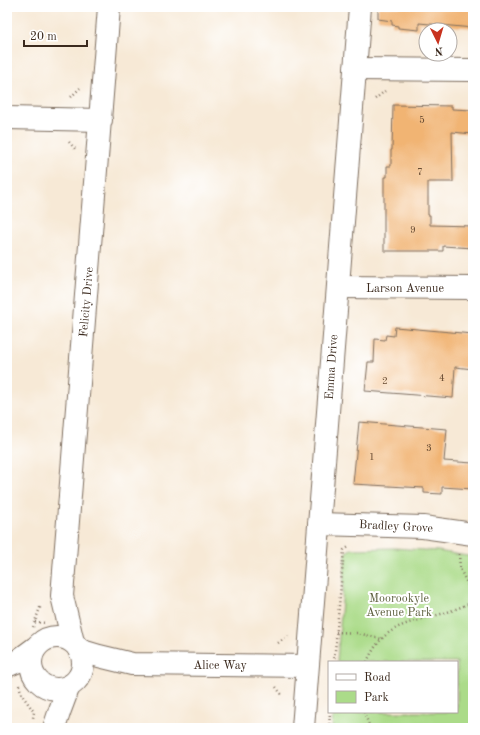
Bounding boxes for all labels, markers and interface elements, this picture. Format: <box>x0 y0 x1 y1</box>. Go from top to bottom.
scale bar <box>24 22 87 48</box>
north arrow <box>418 22 458 62</box>
text: 20 m <box>30 31 57 43</box>
text: N <box>433 45 443 56</box>
house number: 5 <box>419 115 425 125</box>
house number: 7 <box>417 167 423 177</box>
house number: 9 <box>410 225 416 235</box>
street label: Felicity Drive <box>78 266 96 338</box>
street label: Larson Avenue <box>366 283 444 295</box>
street label: Emma Drive <box>324 334 340 400</box>
house number: 4 <box>439 373 445 383</box>
house number: 2 <box>382 376 388 386</box>
house number: 3 <box>426 443 432 453</box>
house number: 1 <box>369 452 375 462</box>
street label: Bradley Grove <box>359 519 434 535</box>
park label: Moorookyle Avenue Park <box>366 593 432 619</box>
street label: Alice Way <box>193 660 247 672</box>
legend <box>328 661 458 713</box>
text: Road <box>364 672 391 684</box>
text: Park <box>364 692 389 704</box>

